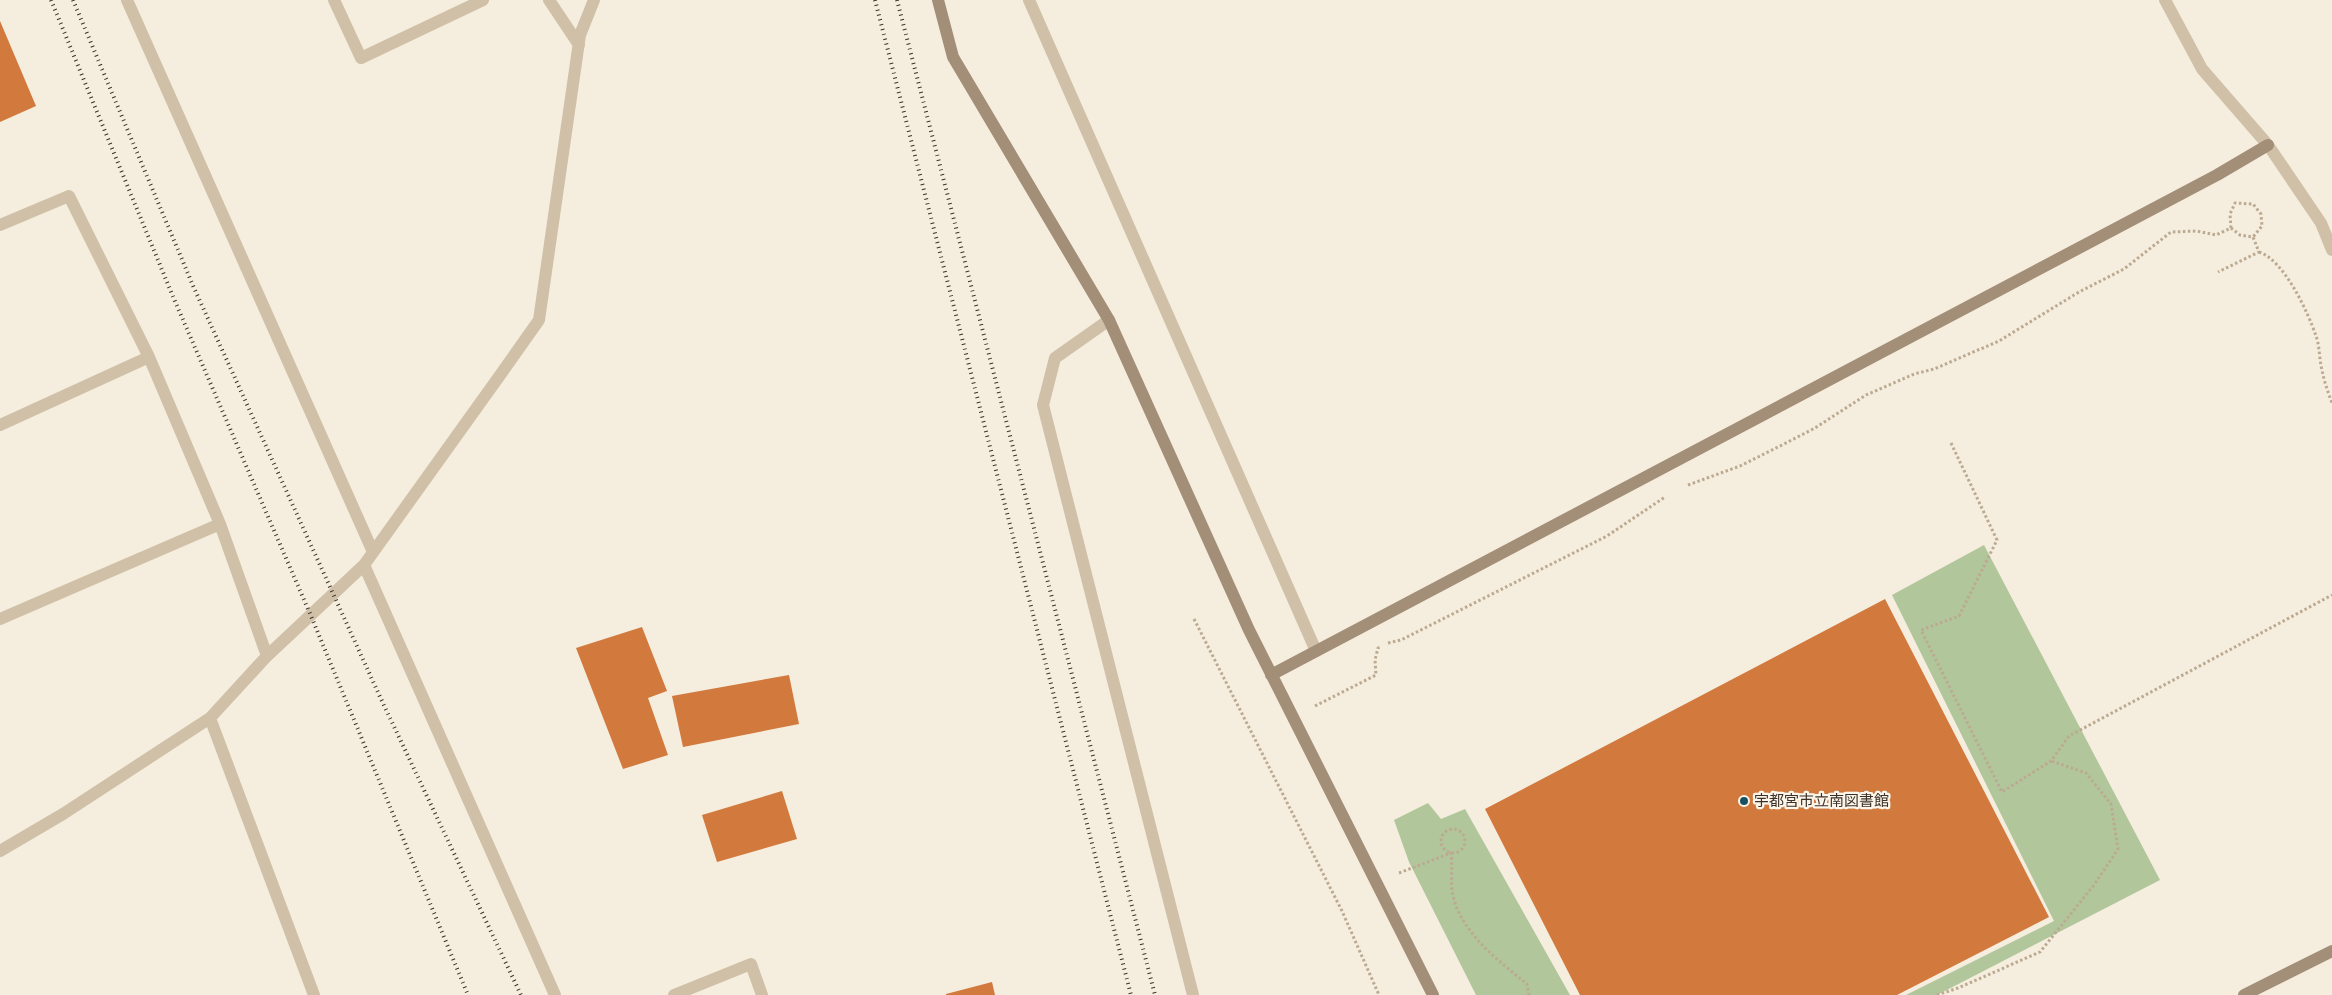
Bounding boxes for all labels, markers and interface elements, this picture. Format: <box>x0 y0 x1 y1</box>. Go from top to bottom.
place label: 宇都宮市立南図書館 <box>1754 790 1889 810</box>
marker: 宇都宮市立南図書館 <box>1738 795 1750 807</box>

